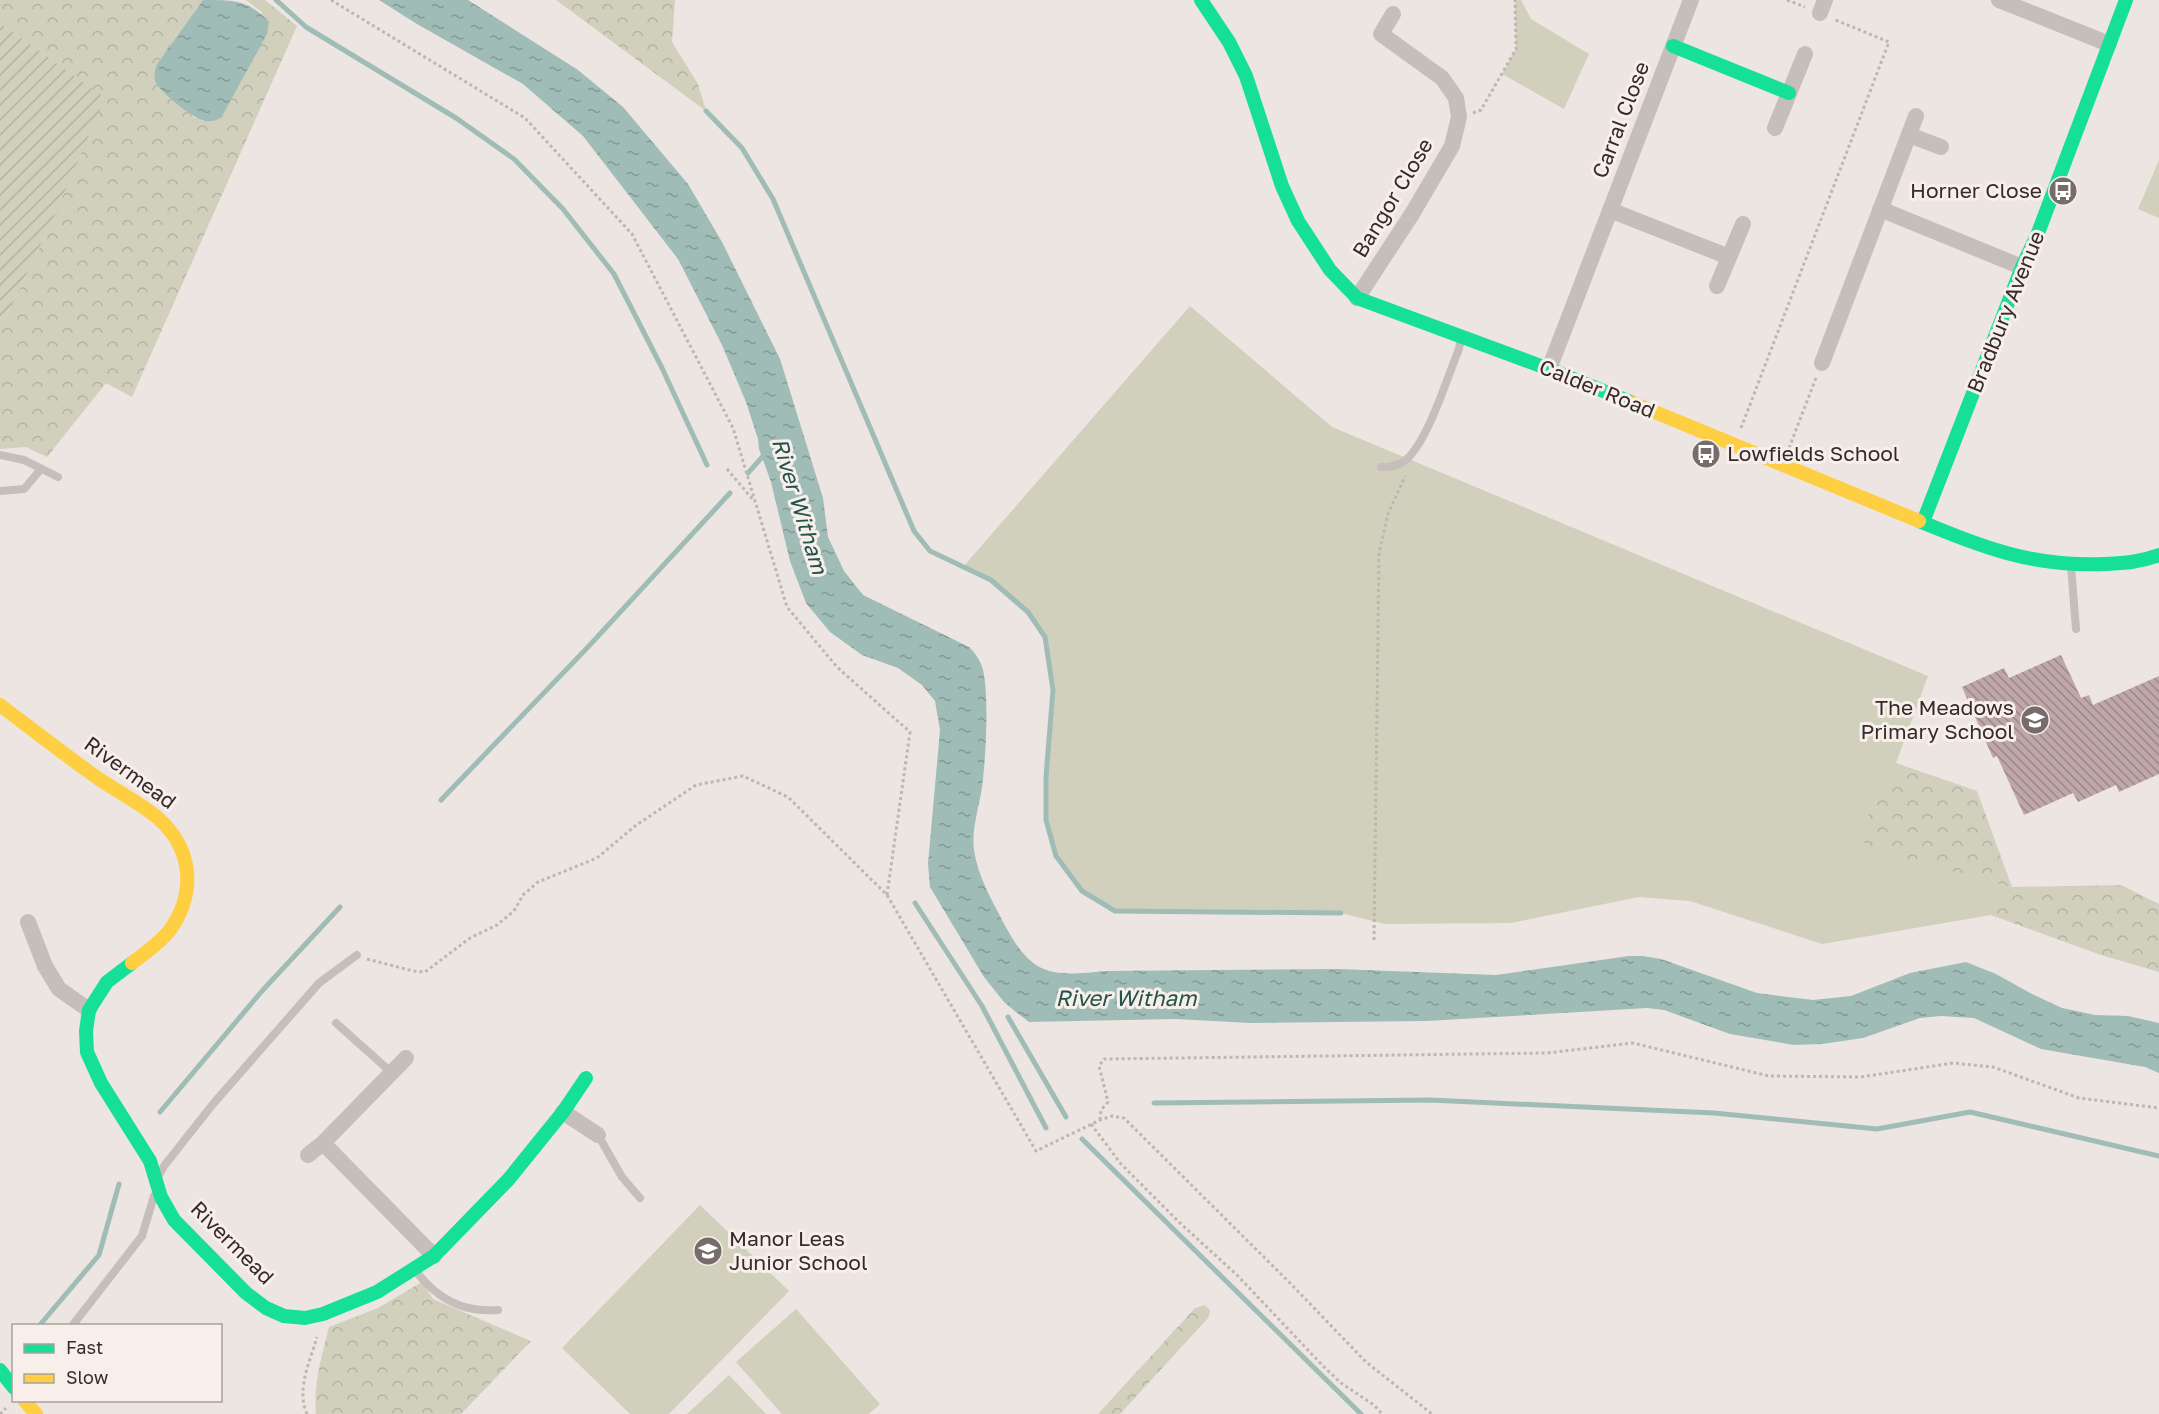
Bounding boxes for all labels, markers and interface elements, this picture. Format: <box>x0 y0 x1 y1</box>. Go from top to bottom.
street label: Carral Close <box>1586 58 1654 182</box>
street label: Bangor Close <box>1346 133 1438 262</box>
bus stop icon: Horner Close <box>2047 175 2079 207</box>
place label: Horner Close <box>1910 177 2042 203</box>
street label: Bradbury Avenue <box>1961 227 2049 396</box>
street label: Calder Road <box>1536 353 1659 423</box>
water label: River Witham <box>767 435 834 579</box>
bus stop icon: Lowfields School <box>1690 438 1722 470</box>
place label: Lowfields School <box>1727 440 1900 466</box>
place label: The Meadows Primary School <box>1860 694 2014 744</box>
school or university icon: The Meadows Primary School <box>2019 704 2051 736</box>
street label: Rivermead <box>80 730 182 814</box>
water label: River Witham <box>1056 984 1198 1011</box>
street label: Rivermead <box>186 1195 280 1289</box>
place label: Manor Leas Junior School <box>729 1225 868 1275</box>
school or university icon: Manor Leas Junior School <box>692 1235 724 1267</box>
legend <box>12 1324 222 1402</box>
text: Fast <box>66 1336 103 1358</box>
text: Slow <box>66 1366 109 1388</box>

